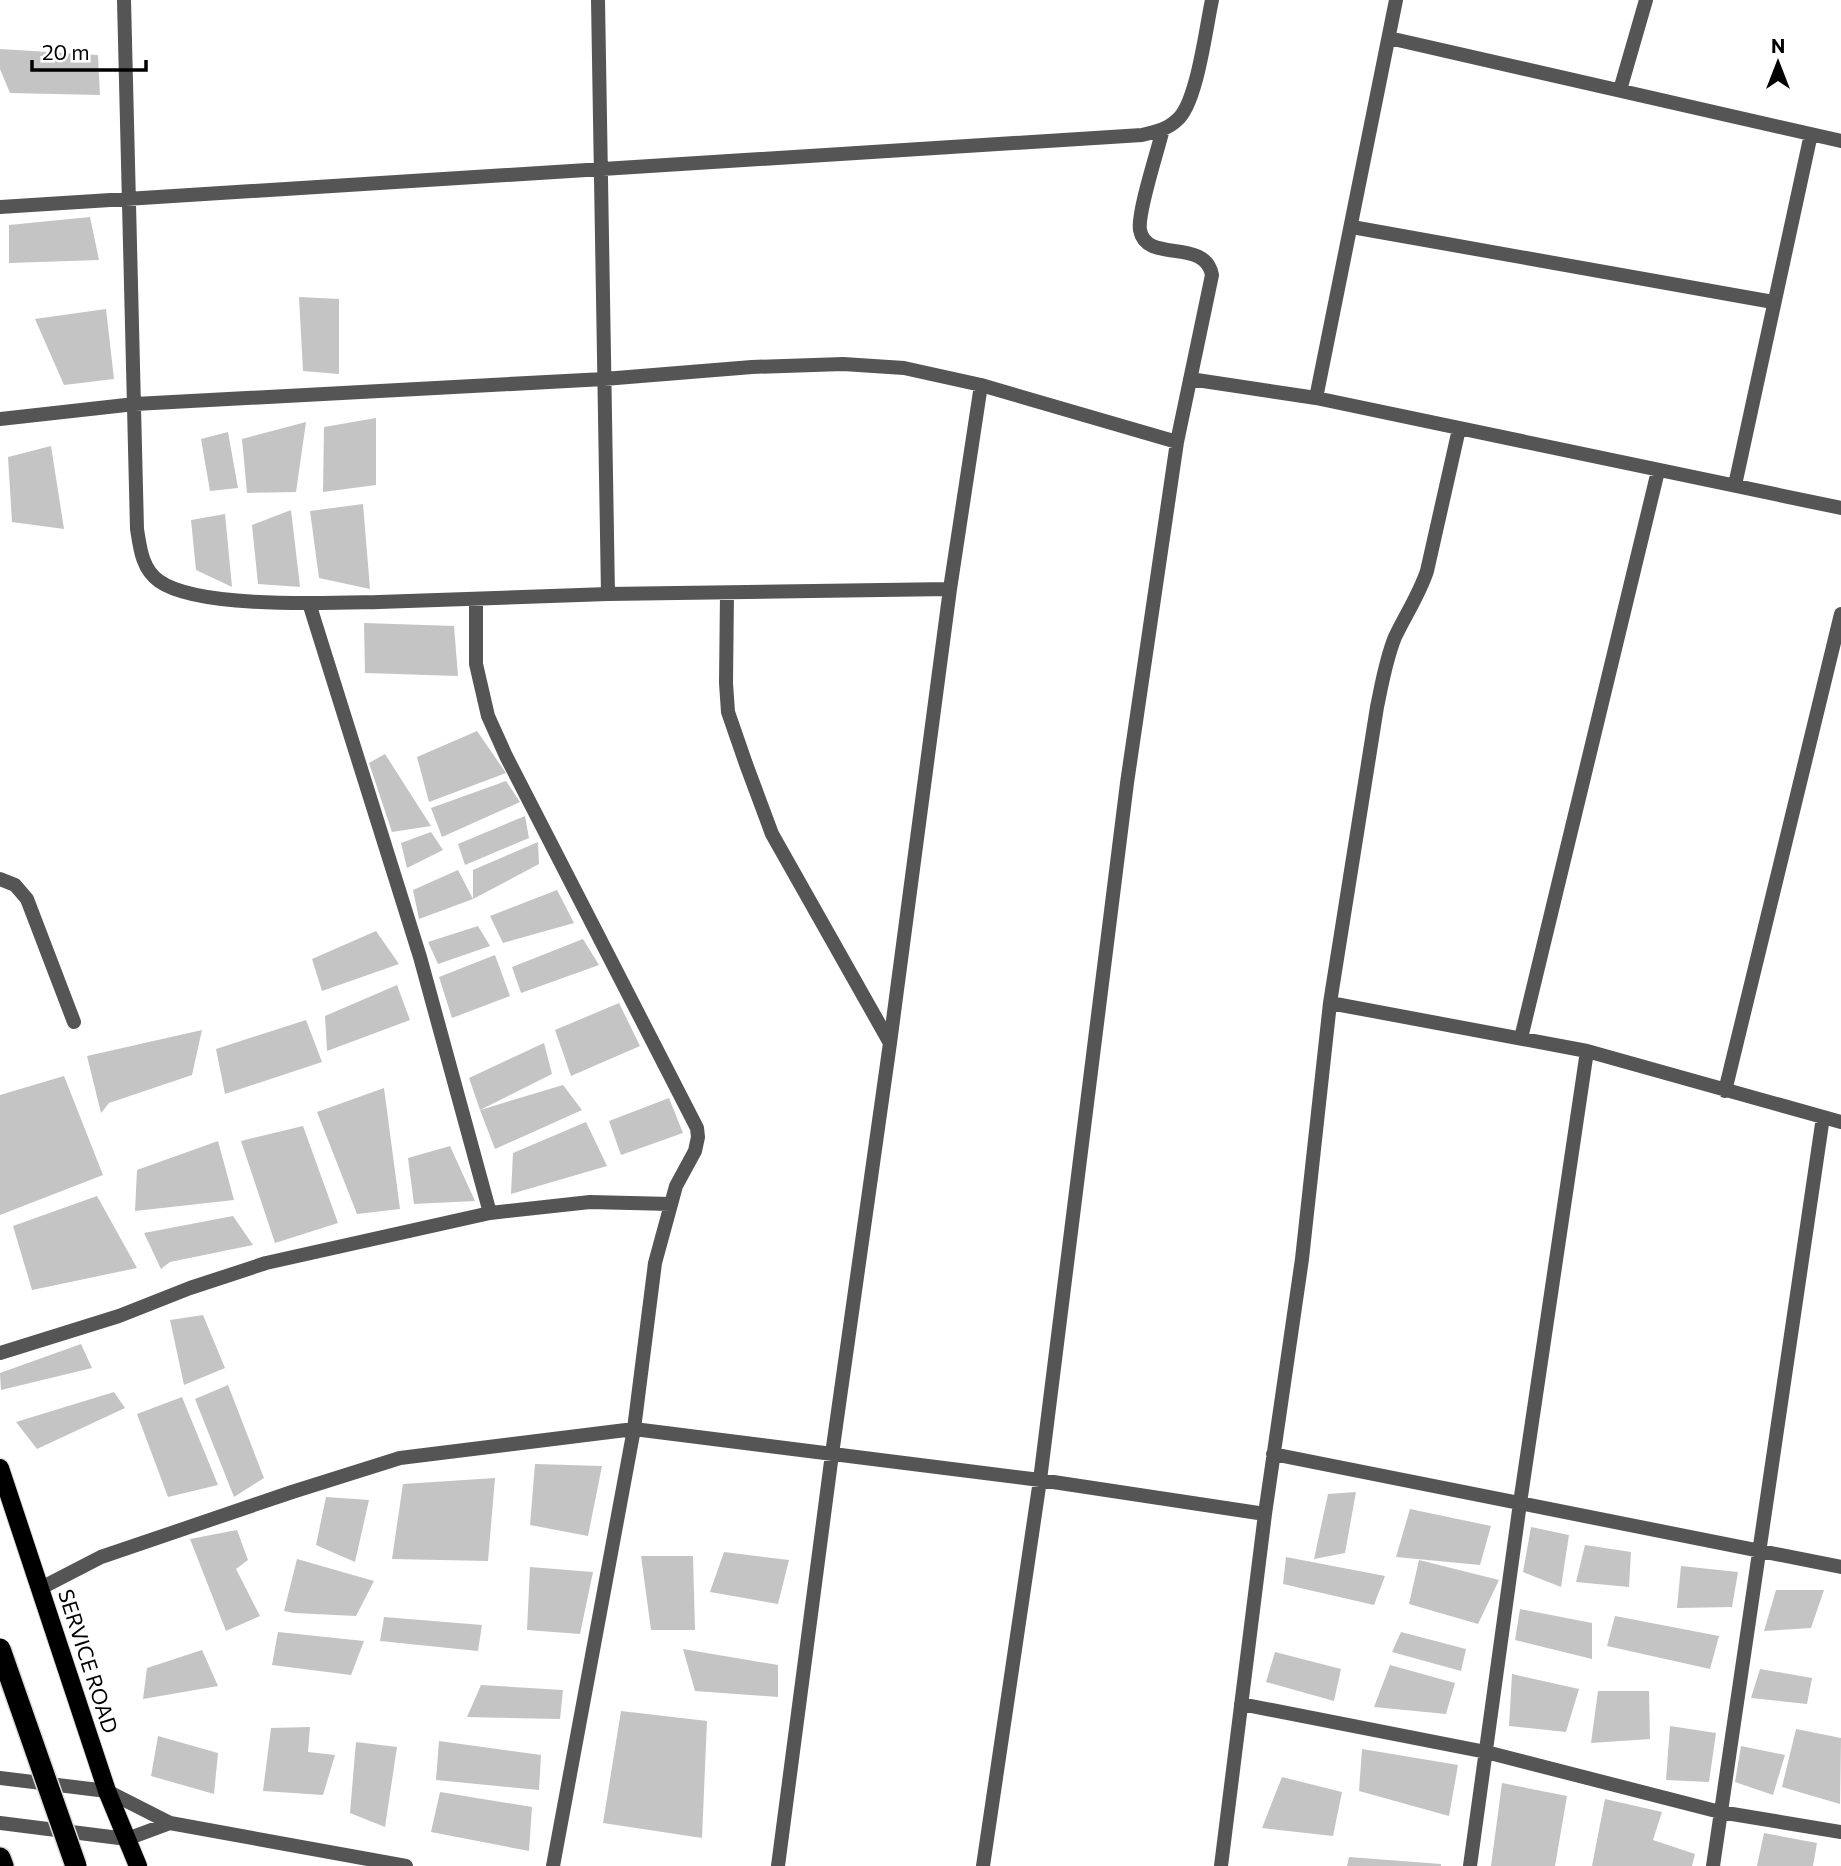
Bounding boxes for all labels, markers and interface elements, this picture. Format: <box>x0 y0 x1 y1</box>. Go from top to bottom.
scale bar <box>32 28 145 72</box>
north arrow <box>1743 28 1813 98</box>
text: N <box>1771 34 1785 57</box>
text: 20 m <box>42 39 90 64</box>
street label: SERVICE ROAD <box>54 1586 124 1736</box>

